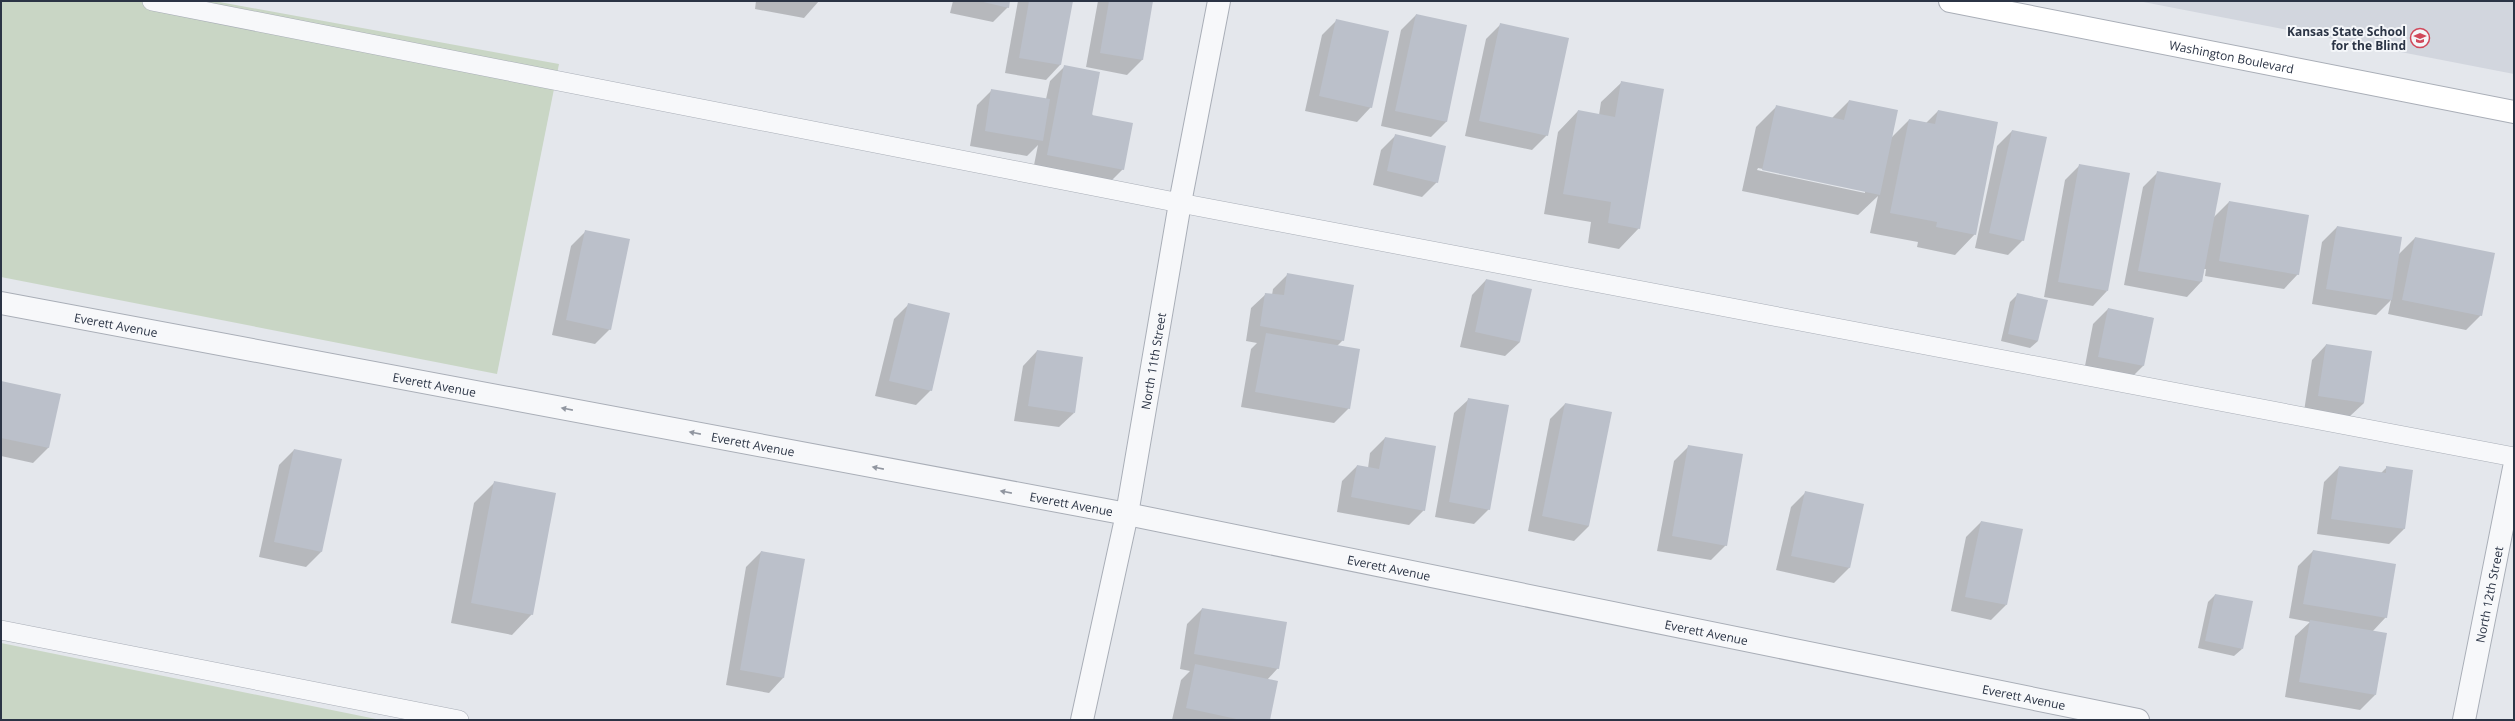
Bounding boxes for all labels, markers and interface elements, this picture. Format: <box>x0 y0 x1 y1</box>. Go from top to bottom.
place label: Kansas State School for the Blind <box>2287 23 2406 54</box>
school or university icon: Kansas State School for the Blind <box>2409 27 2431 49</box>
street label: Washington Boulevard <box>2168 36 2295 77</box>
street label: Everett Avenue <box>73 308 159 341</box>
street label: North 11th Street <box>1136 311 1170 411</box>
street label: Everett Avenue <box>391 368 478 400</box>
one-way arrow <box>561 406 574 412</box>
street label: Everett Avenue <box>710 428 796 460</box>
one-way arrow <box>689 430 701 436</box>
one-way arrow <box>872 464 884 470</box>
street label: Everett Avenue <box>1028 487 1115 520</box>
one-way arrow <box>1000 488 1012 494</box>
street label: North 12th Street <box>2471 545 2507 644</box>
street label: Everett Avenue <box>1346 551 1432 584</box>
street label: Everett Avenue <box>1663 615 1750 649</box>
street label: Everett Avenue <box>1981 680 2067 714</box>

